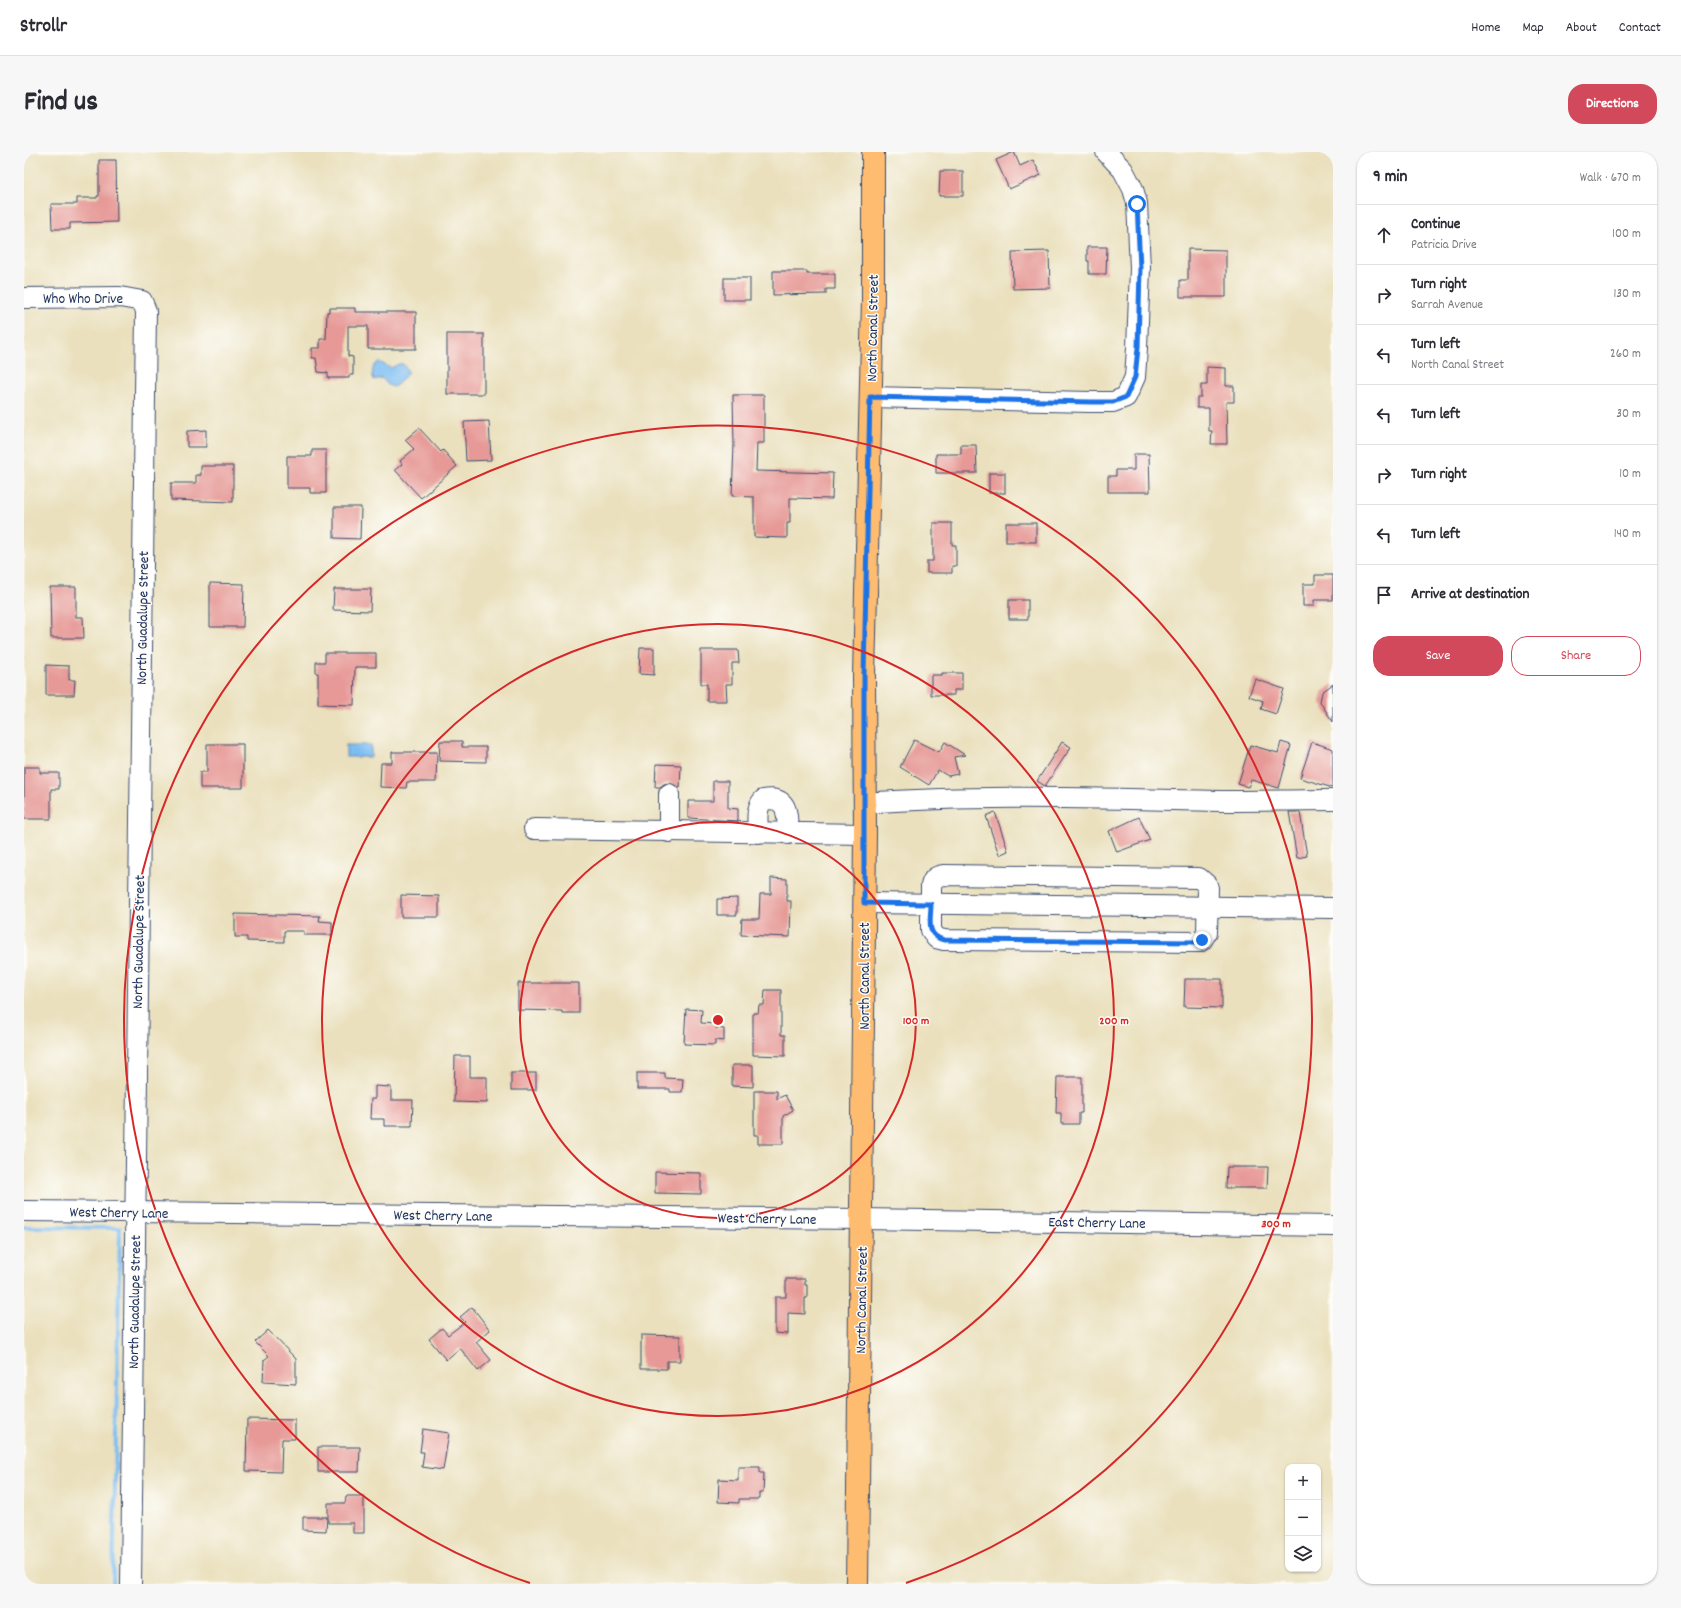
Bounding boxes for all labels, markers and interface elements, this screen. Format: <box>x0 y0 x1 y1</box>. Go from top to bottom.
text: Strollr <box>20 14 67 41</box>
text: Home <box>1471 18 1500 38</box>
text: Map <box>1522 18 1544 38</box>
text: About <box>1566 18 1597 38</box>
text: Contact <box>1619 18 1661 38</box>
text: Find us <box>24 84 98 124</box>
button: Directions <box>1568 84 1657 124</box>
text: 9 min <box>1373 166 1407 190</box>
text: Walk · 670 m <box>1580 169 1641 188</box>
route start <box>1128 195 1146 213</box>
text: Continue <box>1411 214 1460 236</box>
icon: ahead <box>1373 224 1395 246</box>
text: 100 m <box>1612 225 1641 244</box>
text: Patricia Drive <box>1411 236 1477 255</box>
street label: North Canal Street <box>862 274 886 382</box>
text: Turn right <box>1411 274 1467 296</box>
icon: right <box>1373 284 1395 306</box>
text: 130 m <box>1613 285 1641 304</box>
street label: Who Who Drive <box>43 289 123 311</box>
text: Sarrah Avenue <box>1411 296 1483 315</box>
text: Turn left <box>1411 334 1460 356</box>
icon: left <box>1373 344 1395 366</box>
text: 260 m <box>1610 345 1641 364</box>
text: North Canal Street <box>1411 356 1504 375</box>
icon: left <box>1373 404 1395 426</box>
text: Turn left <box>1411 404 1460 426</box>
text: 30 m <box>1616 405 1641 424</box>
icon: right <box>1373 464 1395 486</box>
text: Turn right <box>1411 464 1467 486</box>
text: 10 m <box>1619 465 1641 484</box>
icon: left <box>1373 524 1395 546</box>
text: Turn left <box>1411 524 1460 546</box>
text: 140 m <box>1614 525 1641 544</box>
street label: North Guadalupe Street <box>132 550 156 685</box>
icon: arrive <box>1373 584 1395 606</box>
text: Arrive at destination <box>1411 584 1529 606</box>
button: Save <box>1373 636 1503 676</box>
button: Share <box>1511 636 1641 676</box>
street label: North Guadalupe Street <box>128 874 152 1009</box>
street label: North Canal Street <box>855 922 877 1030</box>
route end <box>1193 931 1211 949</box>
centre of rings <box>711 1013 725 1027</box>
text: 100 m <box>903 1013 929 1030</box>
text: 200 m <box>1099 1013 1129 1030</box>
street label: West Cherry Lane <box>69 1202 169 1226</box>
street label: West Cherry Lane <box>393 1205 493 1229</box>
street label: West Cherry Lane <box>717 1208 817 1232</box>
street label: East Cherry Lane <box>1048 1212 1146 1236</box>
text: 300 m <box>1261 1216 1291 1233</box>
street label: North Guadalupe Street <box>124 1234 148 1369</box>
street label: North Canal Street <box>851 1246 875 1354</box>
map controls <box>1285 1464 1321 1572</box>
button: + <box>1285 1464 1321 1500</box>
button: − <box>1285 1500 1321 1536</box>
button: layers <box>1285 1536 1321 1572</box>

